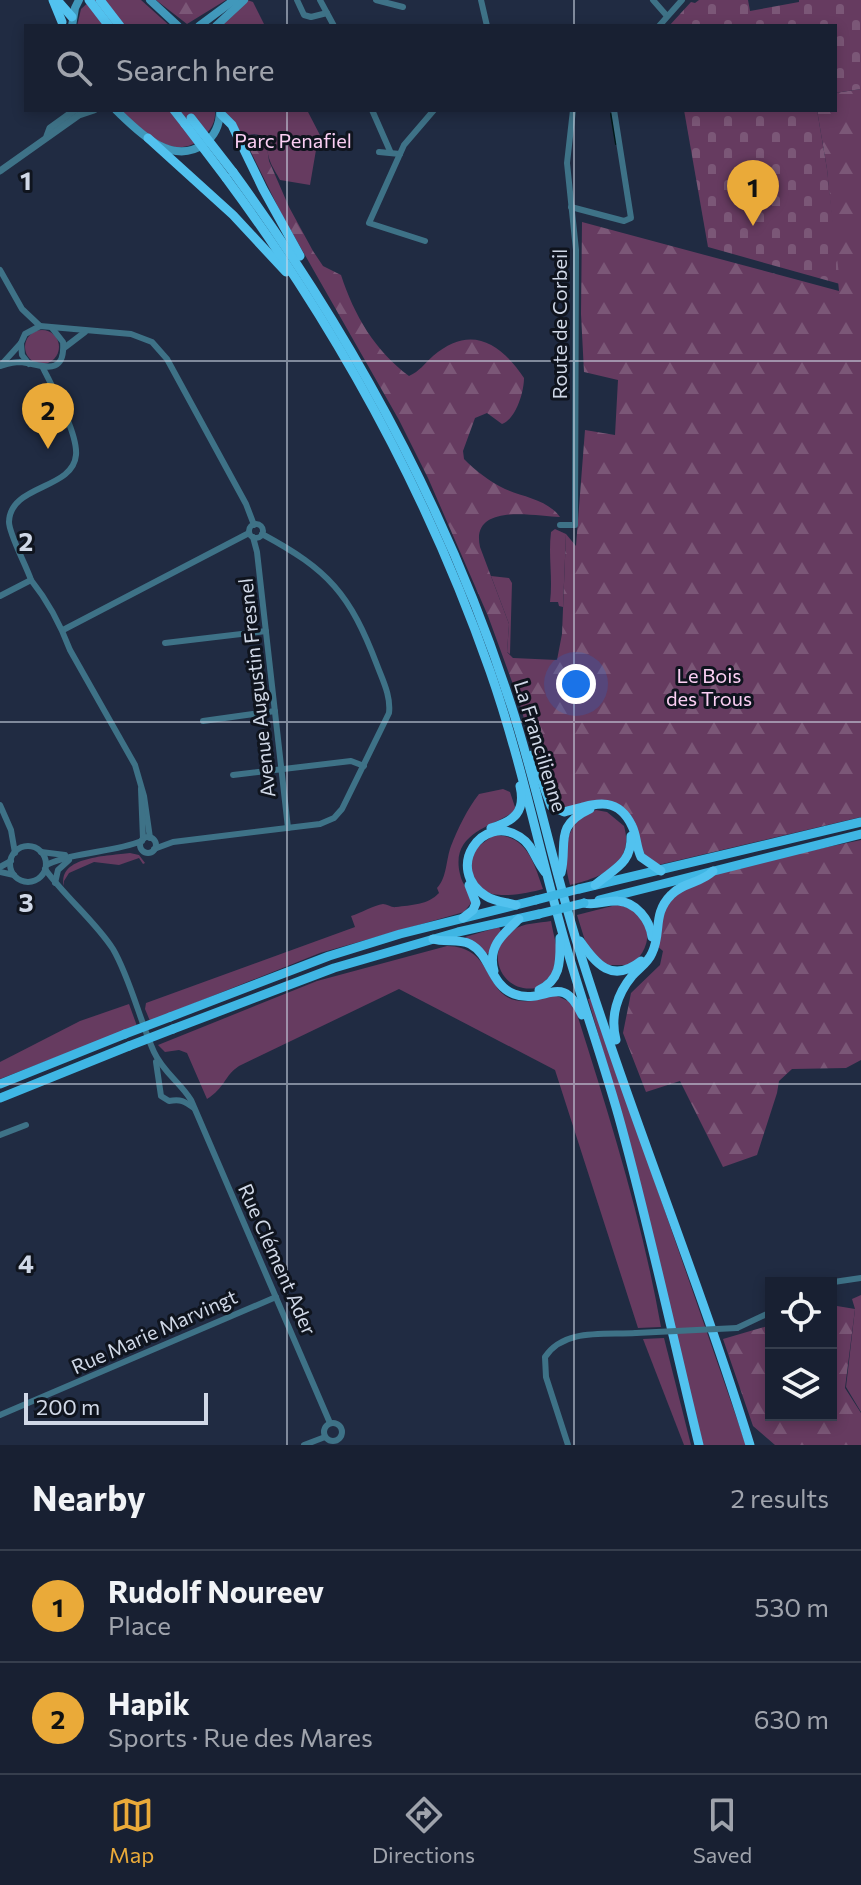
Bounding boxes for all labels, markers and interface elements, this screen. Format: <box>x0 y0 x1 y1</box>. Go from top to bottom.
search box <box>24 24 837 112</box>
icon: search <box>52 46 96 90</box>
text: Search here <box>116 50 275 87</box>
park label: Parc Penafiel <box>234 128 352 152</box>
pin: 1 <box>727 160 779 226</box>
text: 1 <box>20 164 32 195</box>
street label: Route de Corbeil <box>547 249 571 399</box>
pin: 2 <box>22 383 74 449</box>
text: 2 <box>19 525 33 556</box>
street label: Avenue Augustin Fresnel <box>233 577 279 799</box>
park label: Le Bois des Trous <box>666 663 752 710</box>
your location <box>556 664 596 704</box>
street label: La Francilienne <box>510 678 572 814</box>
text: 3 <box>18 886 34 917</box>
street label: Rue Clément Ader <box>234 1180 322 1338</box>
text: 4 <box>18 1247 34 1278</box>
map controls <box>765 1277 837 1421</box>
button: locate <box>765 1277 837 1349</box>
street label: Rue Marie Marvingt <box>67 1284 241 1378</box>
button: layers <box>765 1349 837 1421</box>
scale bar <box>24 1389 208 1425</box>
text: 200 m <box>36 1393 100 1420</box>
text: Nearby <box>32 1476 146 1518</box>
text: 2 results <box>731 1482 829 1513</box>
text: Rudolf Noureev <box>108 1572 324 1609</box>
text: 1 <box>52 1591 64 1622</box>
text: 530 m <box>755 1591 829 1622</box>
text: Place <box>108 1609 171 1640</box>
text: Hapik <box>108 1684 190 1721</box>
text: 2 <box>51 1703 65 1734</box>
text: 630 m <box>754 1703 829 1734</box>
text: Sports · Rue des Mares <box>108 1721 373 1752</box>
tab: Map <box>109 1793 154 1868</box>
tab: Directions <box>372 1793 475 1868</box>
tab: Saved <box>693 1793 752 1868</box>

